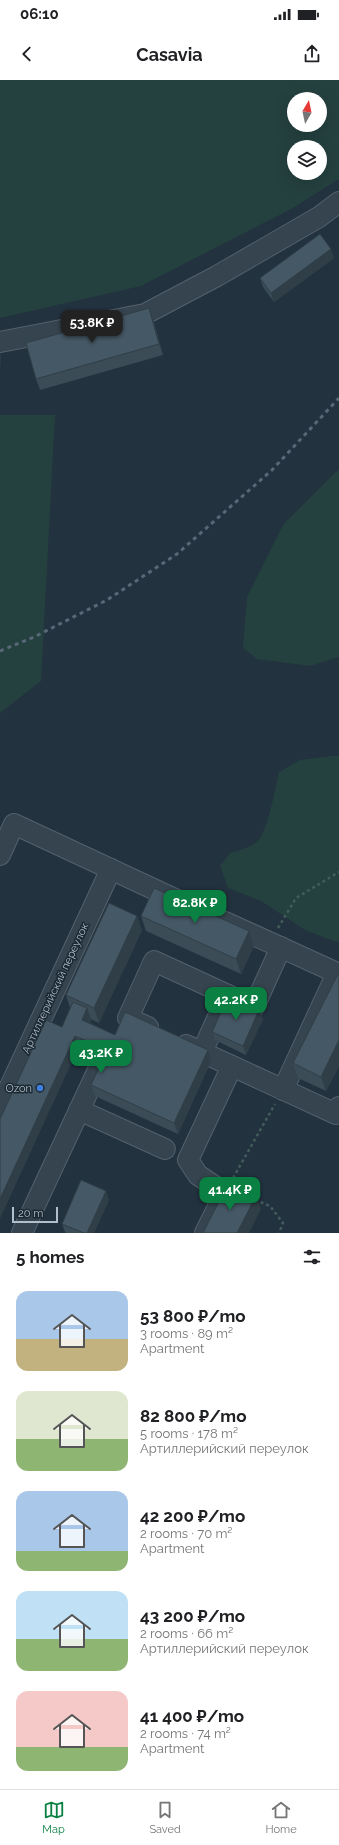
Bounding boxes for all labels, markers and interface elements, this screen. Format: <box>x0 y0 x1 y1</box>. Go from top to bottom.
text: 06:10 <box>20 5 59 23</box>
icon: back <box>16 43 38 65</box>
icon: share <box>301 43 323 65</box>
text: Casavia <box>136 44 203 65</box>
north arrow <box>287 92 327 132</box>
map controls <box>287 92 327 180</box>
button: layers <box>287 140 327 180</box>
pin: 53.8K ₽ <box>55 310 129 344</box>
text: 53.8K ₽ <box>70 315 114 330</box>
pin: 82.8K ₽ <box>158 890 232 924</box>
text: 82.8K ₽ <box>172 895 218 910</box>
street label: Артиллерийский переулок <box>19 921 92 1056</box>
pin: 42.2K ₽ <box>199 987 273 1021</box>
text: 42.2K ₽ <box>214 992 258 1007</box>
pin: 43.2K ₽ <box>64 1040 138 1074</box>
text: 43.2K ₽ <box>79 1045 123 1060</box>
place label: Ozon <box>5 1082 32 1095</box>
marker: Ozon <box>35 1083 45 1093</box>
pin: 41.4K ₽ <box>193 1177 267 1211</box>
text: 41.4K ₽ <box>208 1182 252 1197</box>
scale bar <box>12 1205 58 1224</box>
text: 20 m <box>18 1207 43 1220</box>
icon: filters <box>301 1246 323 1268</box>
text: 5 homes <box>16 1247 84 1267</box>
text: 53 800 ₽/mo <box>140 1306 246 1326</box>
icon: home <box>48 1307 96 1355</box>
text: 3 rooms · 89 m² <box>140 1326 233 1341</box>
text: Apartment <box>140 1341 204 1356</box>
text: 82 800 ₽/mo <box>140 1406 247 1426</box>
icon: home <box>48 1407 96 1455</box>
text: 5 rooms · 178 m² <box>140 1426 238 1441</box>
text: Артиллерийский переулок <box>140 1441 309 1456</box>
text: 42 200 ₽/mo <box>140 1506 245 1526</box>
icon: home <box>48 1507 96 1555</box>
text: 2 rooms · 70 m² <box>140 1526 232 1541</box>
text: Apartment <box>140 1541 204 1556</box>
text: 43 200 ₽/mo <box>140 1606 245 1626</box>
icon: home <box>48 1607 96 1655</box>
text: 2 rooms · 66 m² <box>140 1626 233 1641</box>
text: Артиллерийский переулок <box>140 1641 309 1656</box>
text: 41 400 ₽/mo <box>140 1706 244 1726</box>
icon: home <box>48 1707 96 1755</box>
text: 2 rooms · 74 m² <box>140 1726 231 1741</box>
text: Apartment <box>140 1741 204 1756</box>
tab: Map <box>42 1799 65 1836</box>
tab: Saved <box>149 1799 181 1836</box>
tab: Home <box>266 1799 297 1836</box>

